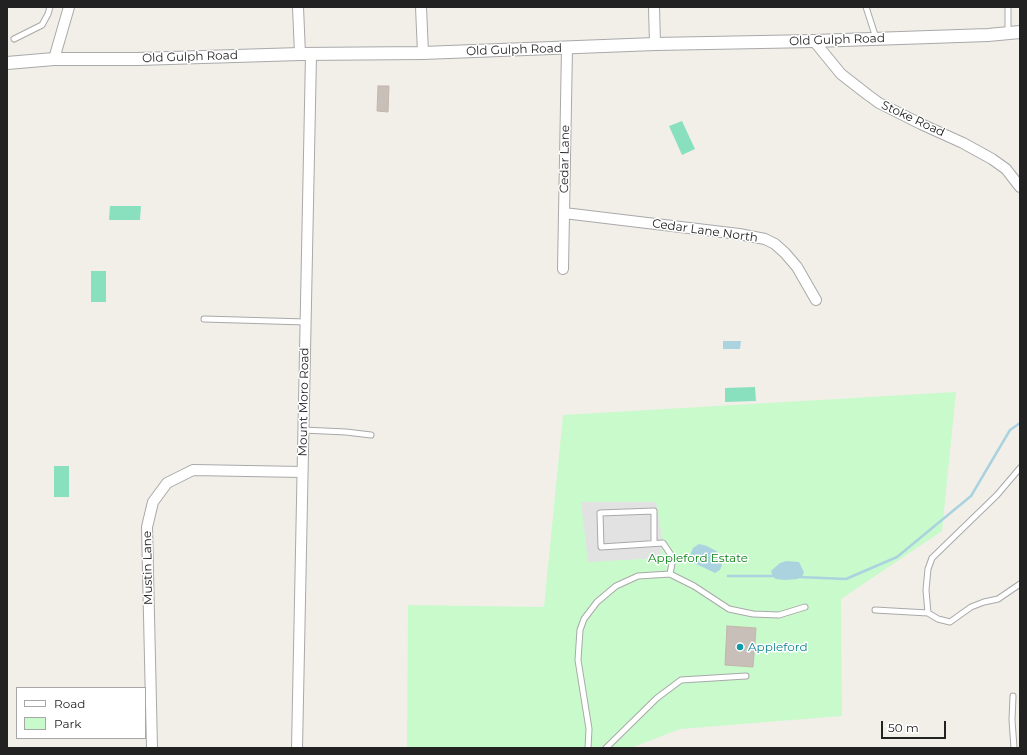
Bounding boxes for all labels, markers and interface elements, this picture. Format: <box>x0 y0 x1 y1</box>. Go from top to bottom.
street label: Old Gulph Road <box>789 31 885 49</box>
street label: Old Gulph Road <box>466 41 562 59</box>
street label: Old Gulph Road <box>142 48 238 66</box>
street label: Stoke Road <box>879 98 947 140</box>
street label: Cedar Lane <box>557 125 573 193</box>
street label: Cedar Lane North <box>651 216 759 246</box>
street label: Mount Moro Road <box>296 347 312 457</box>
street label: Mustin Lane <box>140 531 156 605</box>
park label: Appleford Estate <box>648 551 748 565</box>
place label: Appleford <box>748 640 808 654</box>
marker: Appleford <box>735 642 745 652</box>
legend <box>16 687 146 739</box>
text: Road <box>54 696 85 711</box>
scale bar <box>883 713 948 739</box>
text: Park <box>54 716 81 731</box>
text: 50 m <box>888 720 919 735</box>

